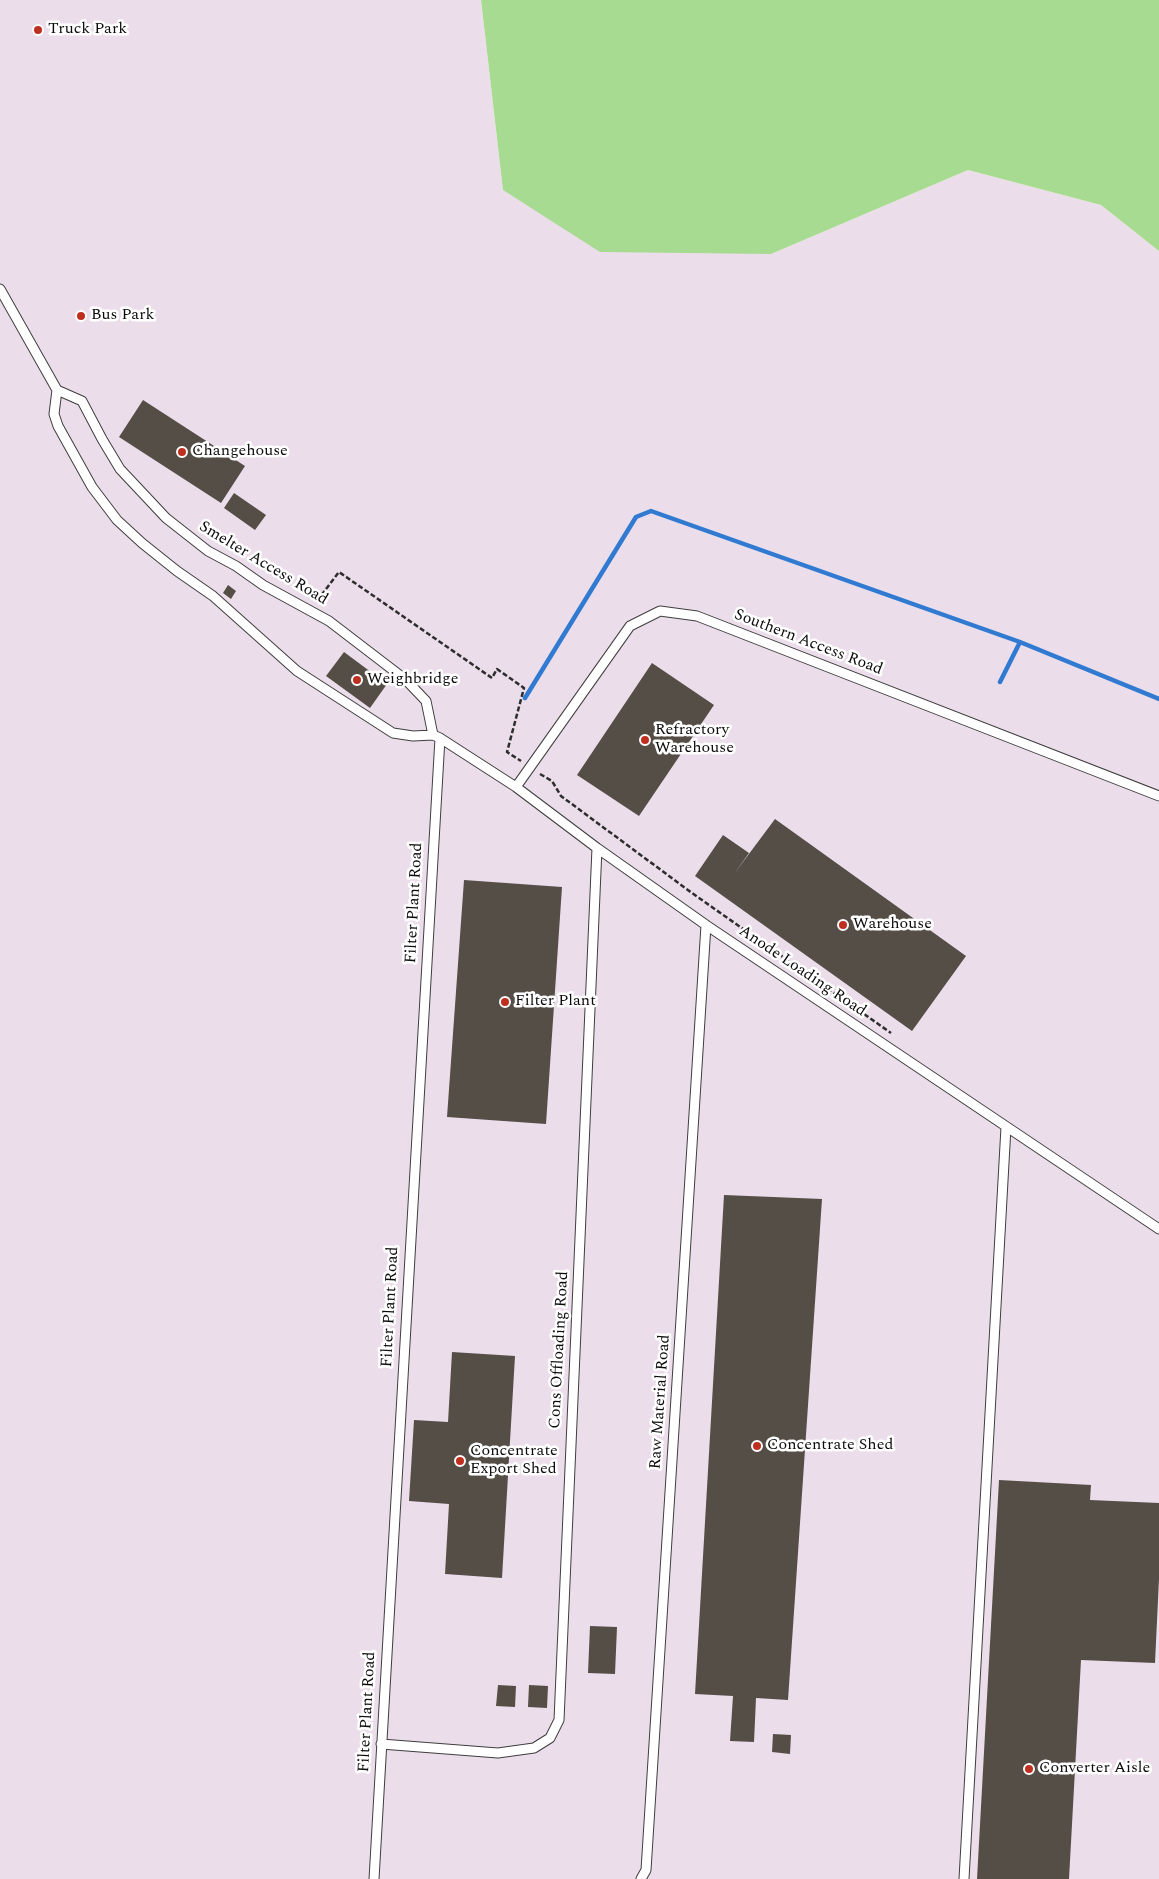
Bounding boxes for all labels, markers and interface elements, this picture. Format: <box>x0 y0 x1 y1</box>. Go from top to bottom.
place label: Truck Park <box>48 20 127 40</box>
marker: Truck Park <box>32 24 44 36</box>
place label: Bus Park <box>91 306 154 326</box>
marker: Bus Park <box>75 310 87 322</box>
place label: Changehouse <box>192 442 288 462</box>
marker: Changehouse <box>176 446 188 458</box>
street label: Smelter Access Road <box>195 518 331 610</box>
street label: Southern Access Road <box>731 606 885 680</box>
place label: Weighbridge <box>367 670 458 690</box>
marker: Weighbridge <box>351 674 363 686</box>
place label: Refractory Warehouse <box>655 721 734 759</box>
marker: Refractory Warehouse <box>639 734 651 746</box>
street label: Filter Plant Road <box>402 842 428 964</box>
place label: Warehouse <box>853 915 932 935</box>
marker: Warehouse <box>837 919 849 931</box>
street label: Anode Loading Road <box>735 922 869 1022</box>
place label: Filter Plant <box>515 992 596 1012</box>
marker: Filter Plant <box>499 996 511 1008</box>
street label: Filter Plant Road <box>378 1246 404 1368</box>
street label: Cons Offloading Road <box>546 1271 574 1429</box>
street label: Raw Material Road <box>647 1334 675 1470</box>
place label: Concentrate Shed <box>767 1436 893 1456</box>
marker: Concentrate Shed <box>751 1440 763 1452</box>
place label: Concentrate Export Shed <box>470 1442 558 1480</box>
marker: Concentrate Export Shed <box>454 1455 466 1467</box>
street label: Filter Plant Road <box>355 1651 381 1773</box>
place label: Converter Aisle <box>1039 1759 1150 1779</box>
marker: Converter Aisle <box>1023 1763 1035 1775</box>

